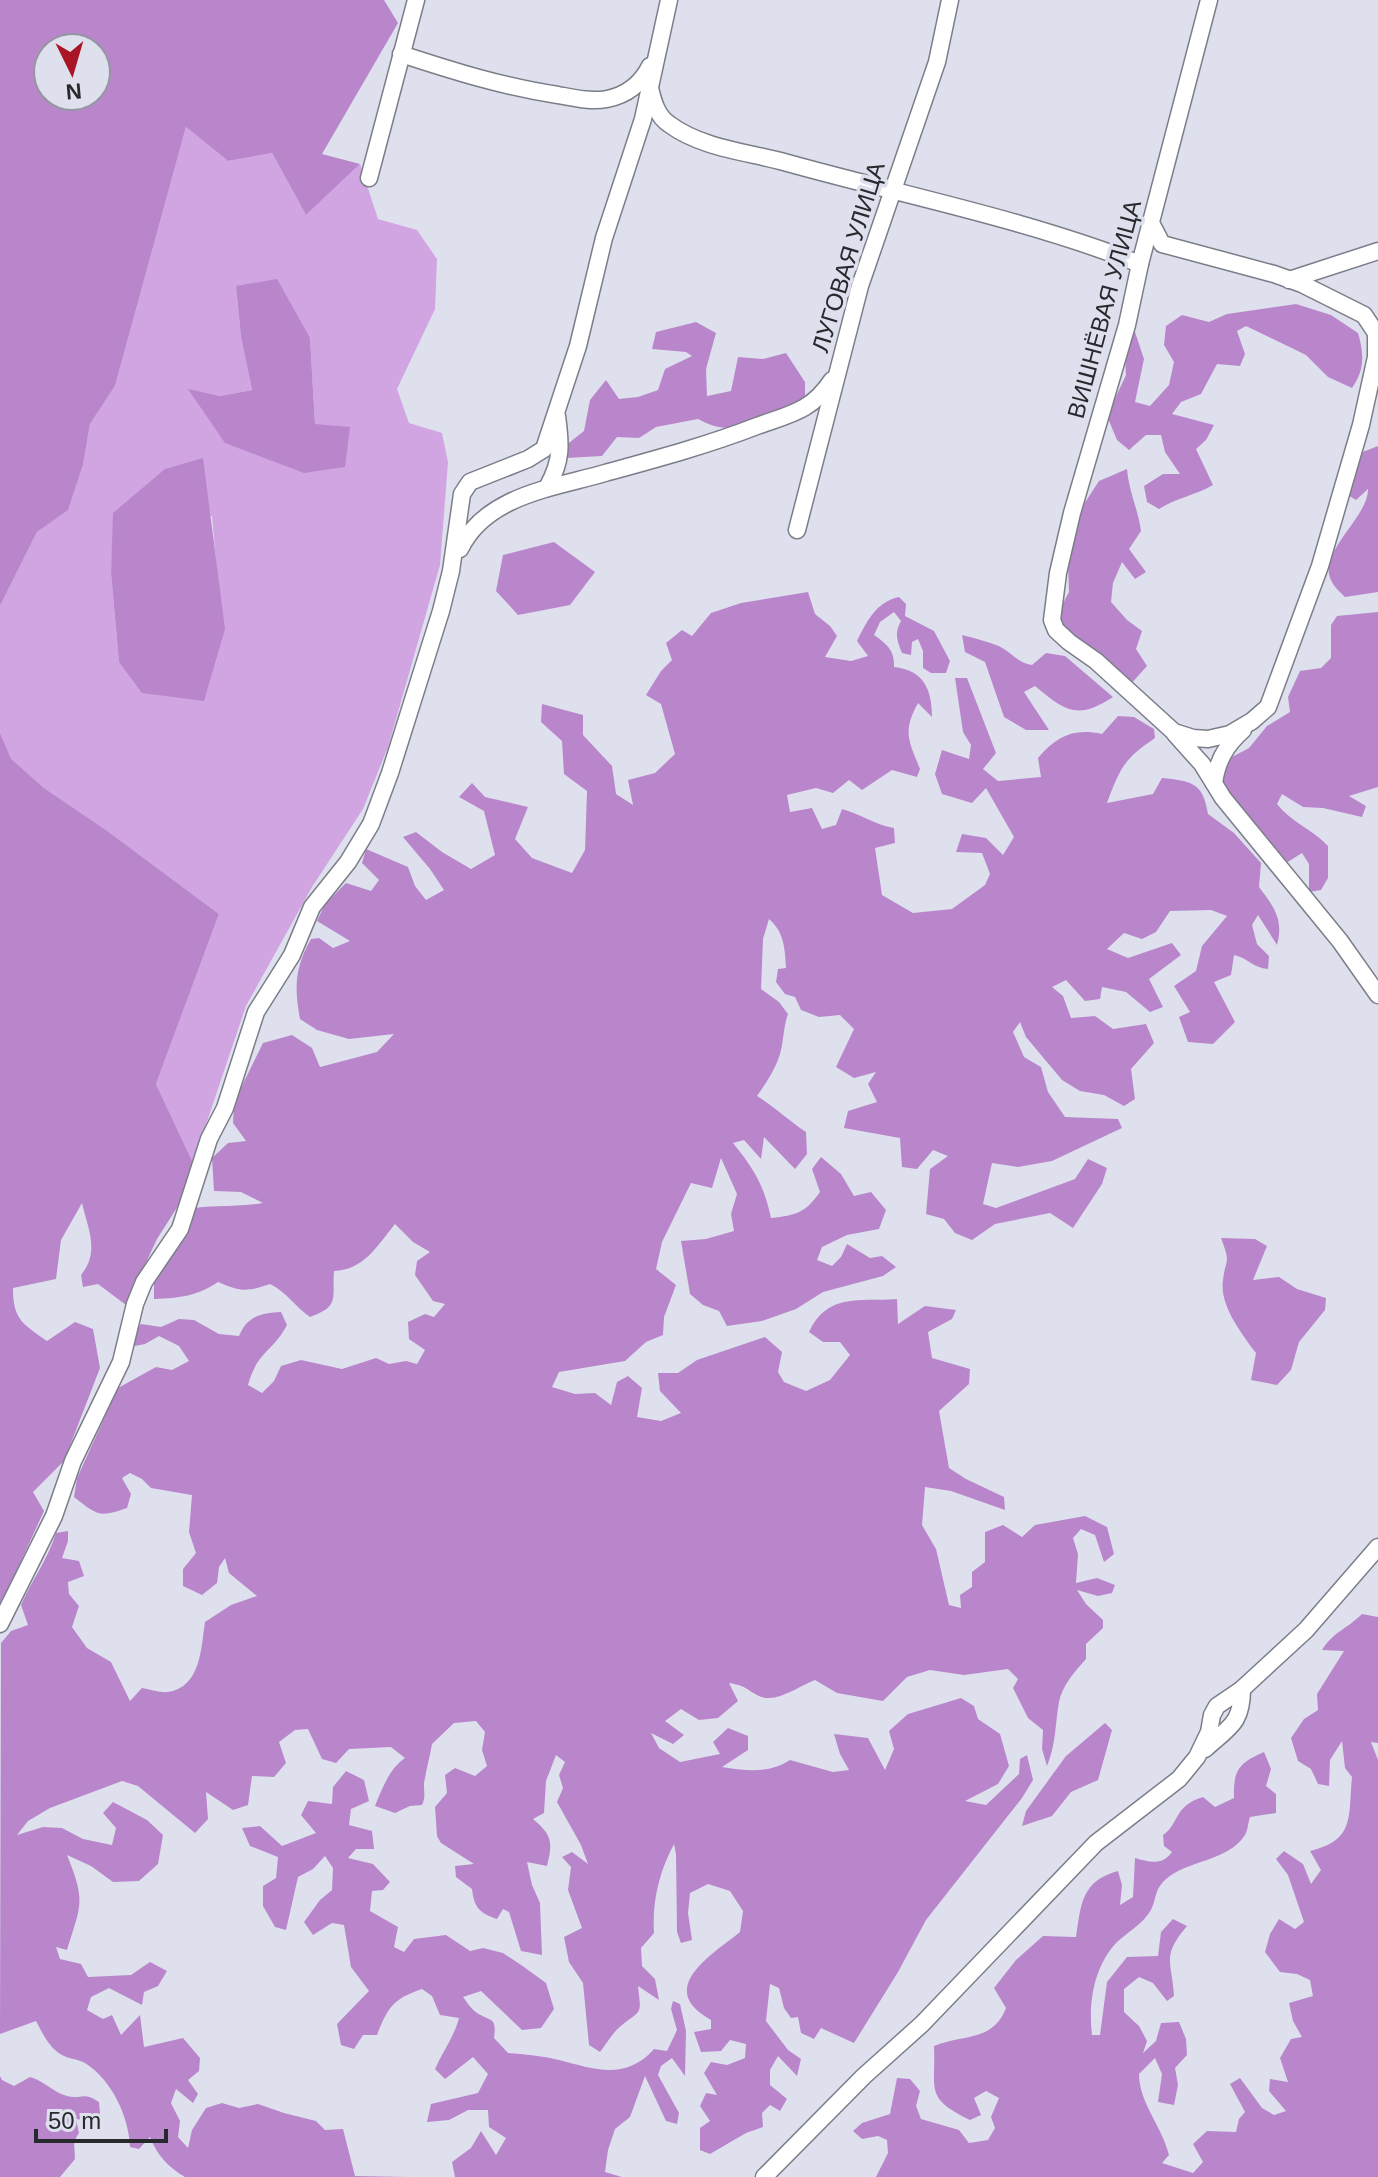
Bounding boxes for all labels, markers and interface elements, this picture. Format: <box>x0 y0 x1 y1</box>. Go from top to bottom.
north arrow <box>32 32 112 112</box>
text: N <box>65 78 83 105</box>
street label: ЛУГОВАЯ УЛИЦА <box>806 158 890 356</box>
street label: ВИШНЁВАЯ УЛИЦА <box>1062 197 1146 421</box>
scale bar <box>36 2093 166 2143</box>
text: 50 m <box>48 2107 101 2134</box>

